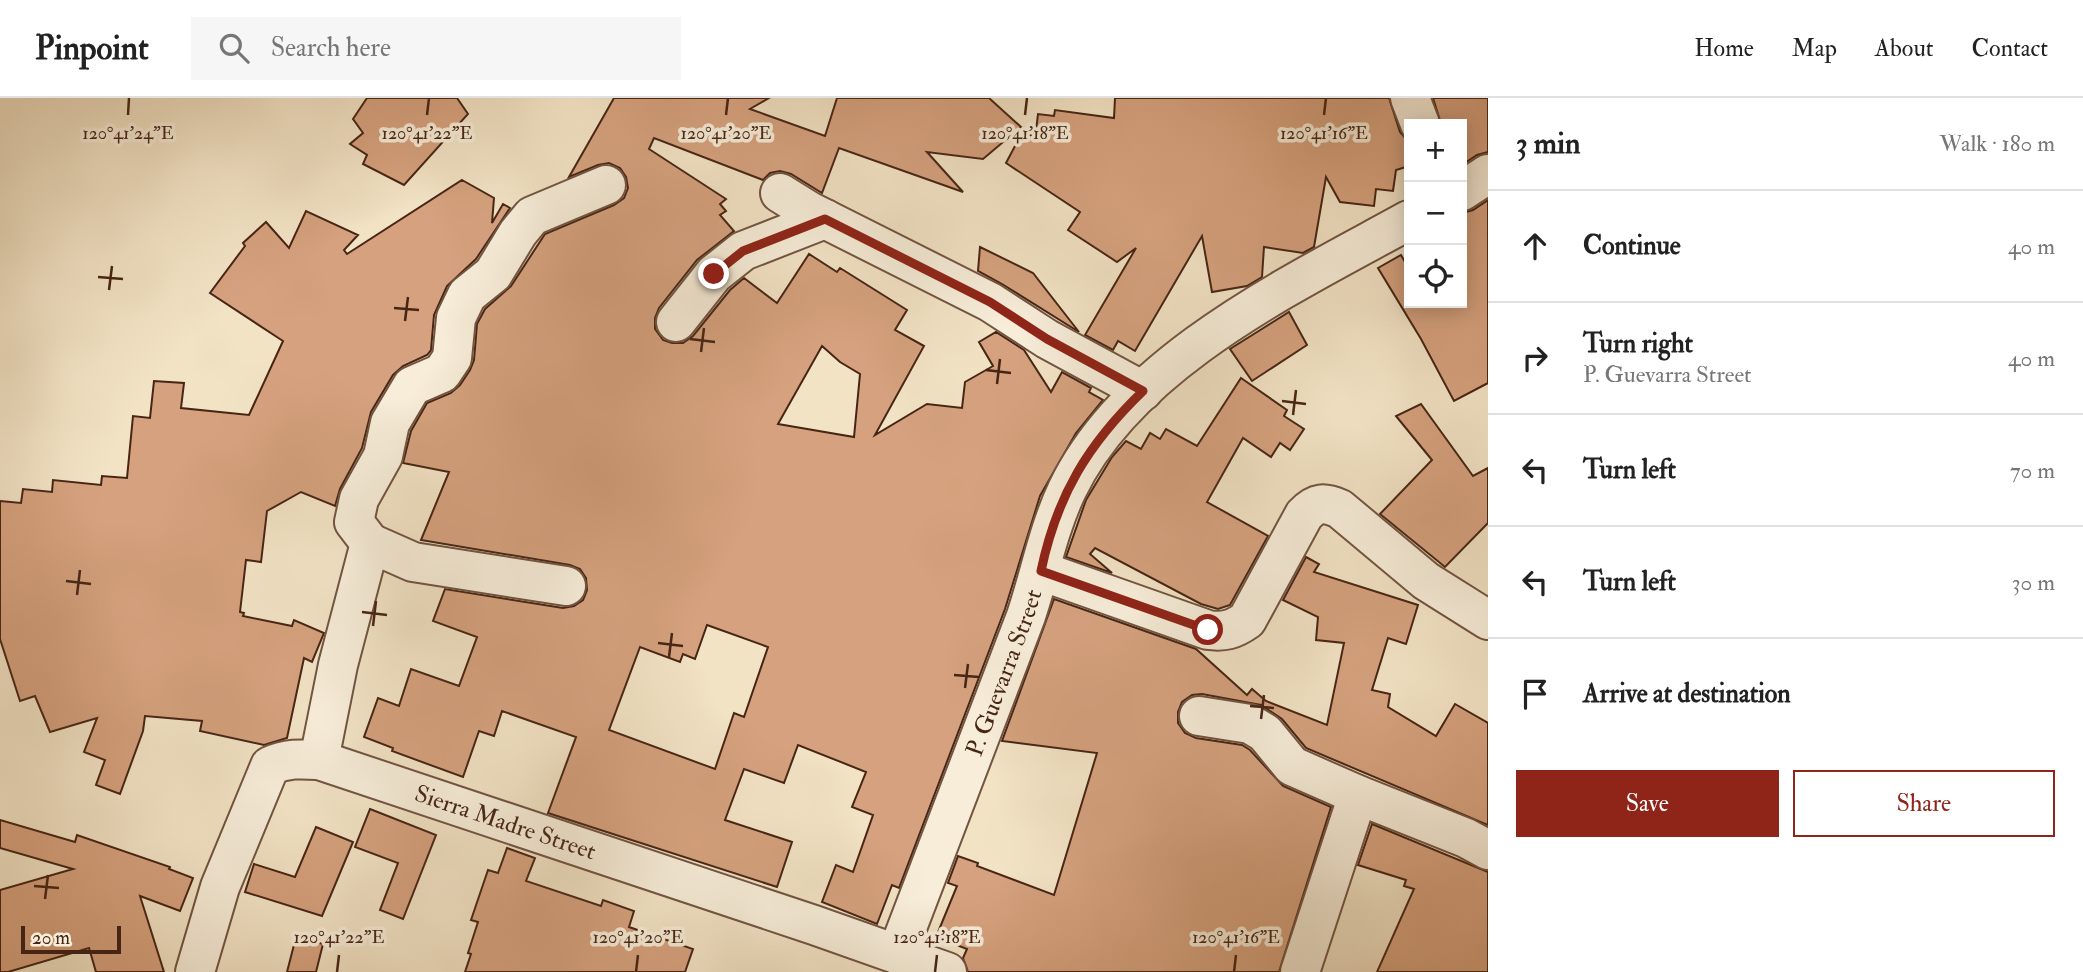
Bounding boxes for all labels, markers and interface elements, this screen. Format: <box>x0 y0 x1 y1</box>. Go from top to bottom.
search box <box>191 17 681 80</box>
text: Pinpoint <box>35 28 149 69</box>
icon: search <box>215 29 253 67</box>
text: Search here <box>271 32 391 64</box>
text: Home <box>1694 33 1754 64</box>
text: Map <box>1792 33 1837 64</box>
text: About <box>1875 33 1934 64</box>
text: Contact <box>1972 33 2048 64</box>
map controls <box>1404 119 1467 308</box>
button: + <box>1404 119 1467 182</box>
text: 120°41'24"E <box>82 122 174 145</box>
text: 120°41'22"E <box>382 122 473 145</box>
text: 120°41'20"E <box>680 122 772 145</box>
text: 120°41'18"E <box>981 122 1069 145</box>
text: 120°41'16"E <box>1280 122 1368 145</box>
text: 3 min <box>1516 125 1581 162</box>
text: Walk · 180 m <box>1940 129 2055 158</box>
button: − <box>1404 182 1467 245</box>
icon: ahead <box>1516 227 1554 265</box>
text: Continue <box>1583 230 1681 262</box>
text: 40 m <box>2008 232 2055 261</box>
button: locate <box>1404 245 1467 308</box>
route end <box>698 258 729 289</box>
text: Turn right <box>1583 328 1693 360</box>
icon: right <box>1516 339 1554 377</box>
text: 40 m <box>2008 344 2055 373</box>
text: P. Guevarra Street <box>1583 360 1752 389</box>
icon: left <box>1516 451 1554 489</box>
text: Turn left <box>1583 454 1676 486</box>
text: 70 m <box>2010 456 2055 485</box>
icon: left <box>1516 563 1554 601</box>
text: Turn left <box>1583 566 1676 598</box>
text: 30 m <box>2012 568 2055 597</box>
street label: P. Guevarra Street <box>959 586 1049 761</box>
route start <box>1192 614 1223 645</box>
icon: arrive <box>1516 675 1554 713</box>
text: Arrive at destination <box>1583 678 1791 710</box>
button: Save <box>1516 770 1779 837</box>
button: Share <box>1793 770 2055 837</box>
street label: Sierra Madre Street <box>411 778 600 867</box>
scale bar <box>21 923 121 955</box>
text: 20 m <box>32 926 70 950</box>
text: 120°41'22"E <box>294 926 385 949</box>
text: 120°41'20"E <box>592 926 684 949</box>
text: 120°41'18"E <box>893 926 981 949</box>
text: 120°41'16"E <box>1192 926 1280 949</box>

